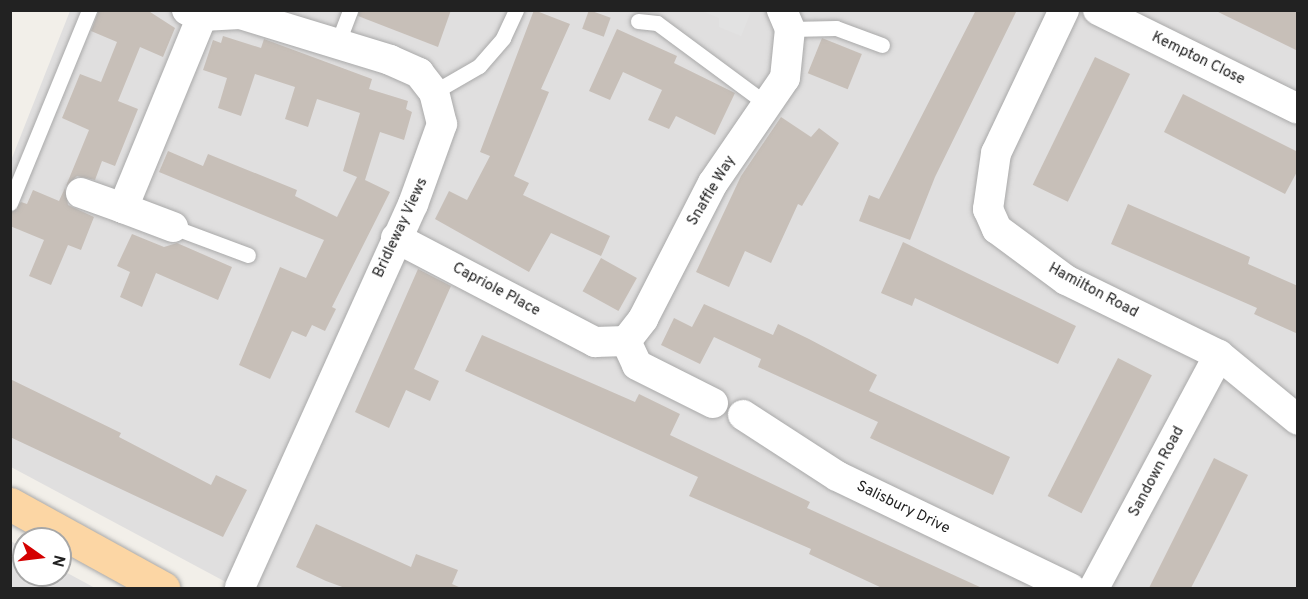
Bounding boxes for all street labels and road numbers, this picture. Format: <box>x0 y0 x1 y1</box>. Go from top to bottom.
street label: Kempton Close <box>1148 29 1248 89</box>
street label: Snaffle Way <box>684 152 740 230</box>
street label: Bridleway Views <box>370 175 432 281</box>
street label: Capriole Place <box>449 259 543 321</box>
street label: Hamilton Road <box>1045 260 1141 322</box>
street label: Sandown Road <box>1126 424 1188 520</box>
street label: Salisbury Drive <box>853 478 953 538</box>

